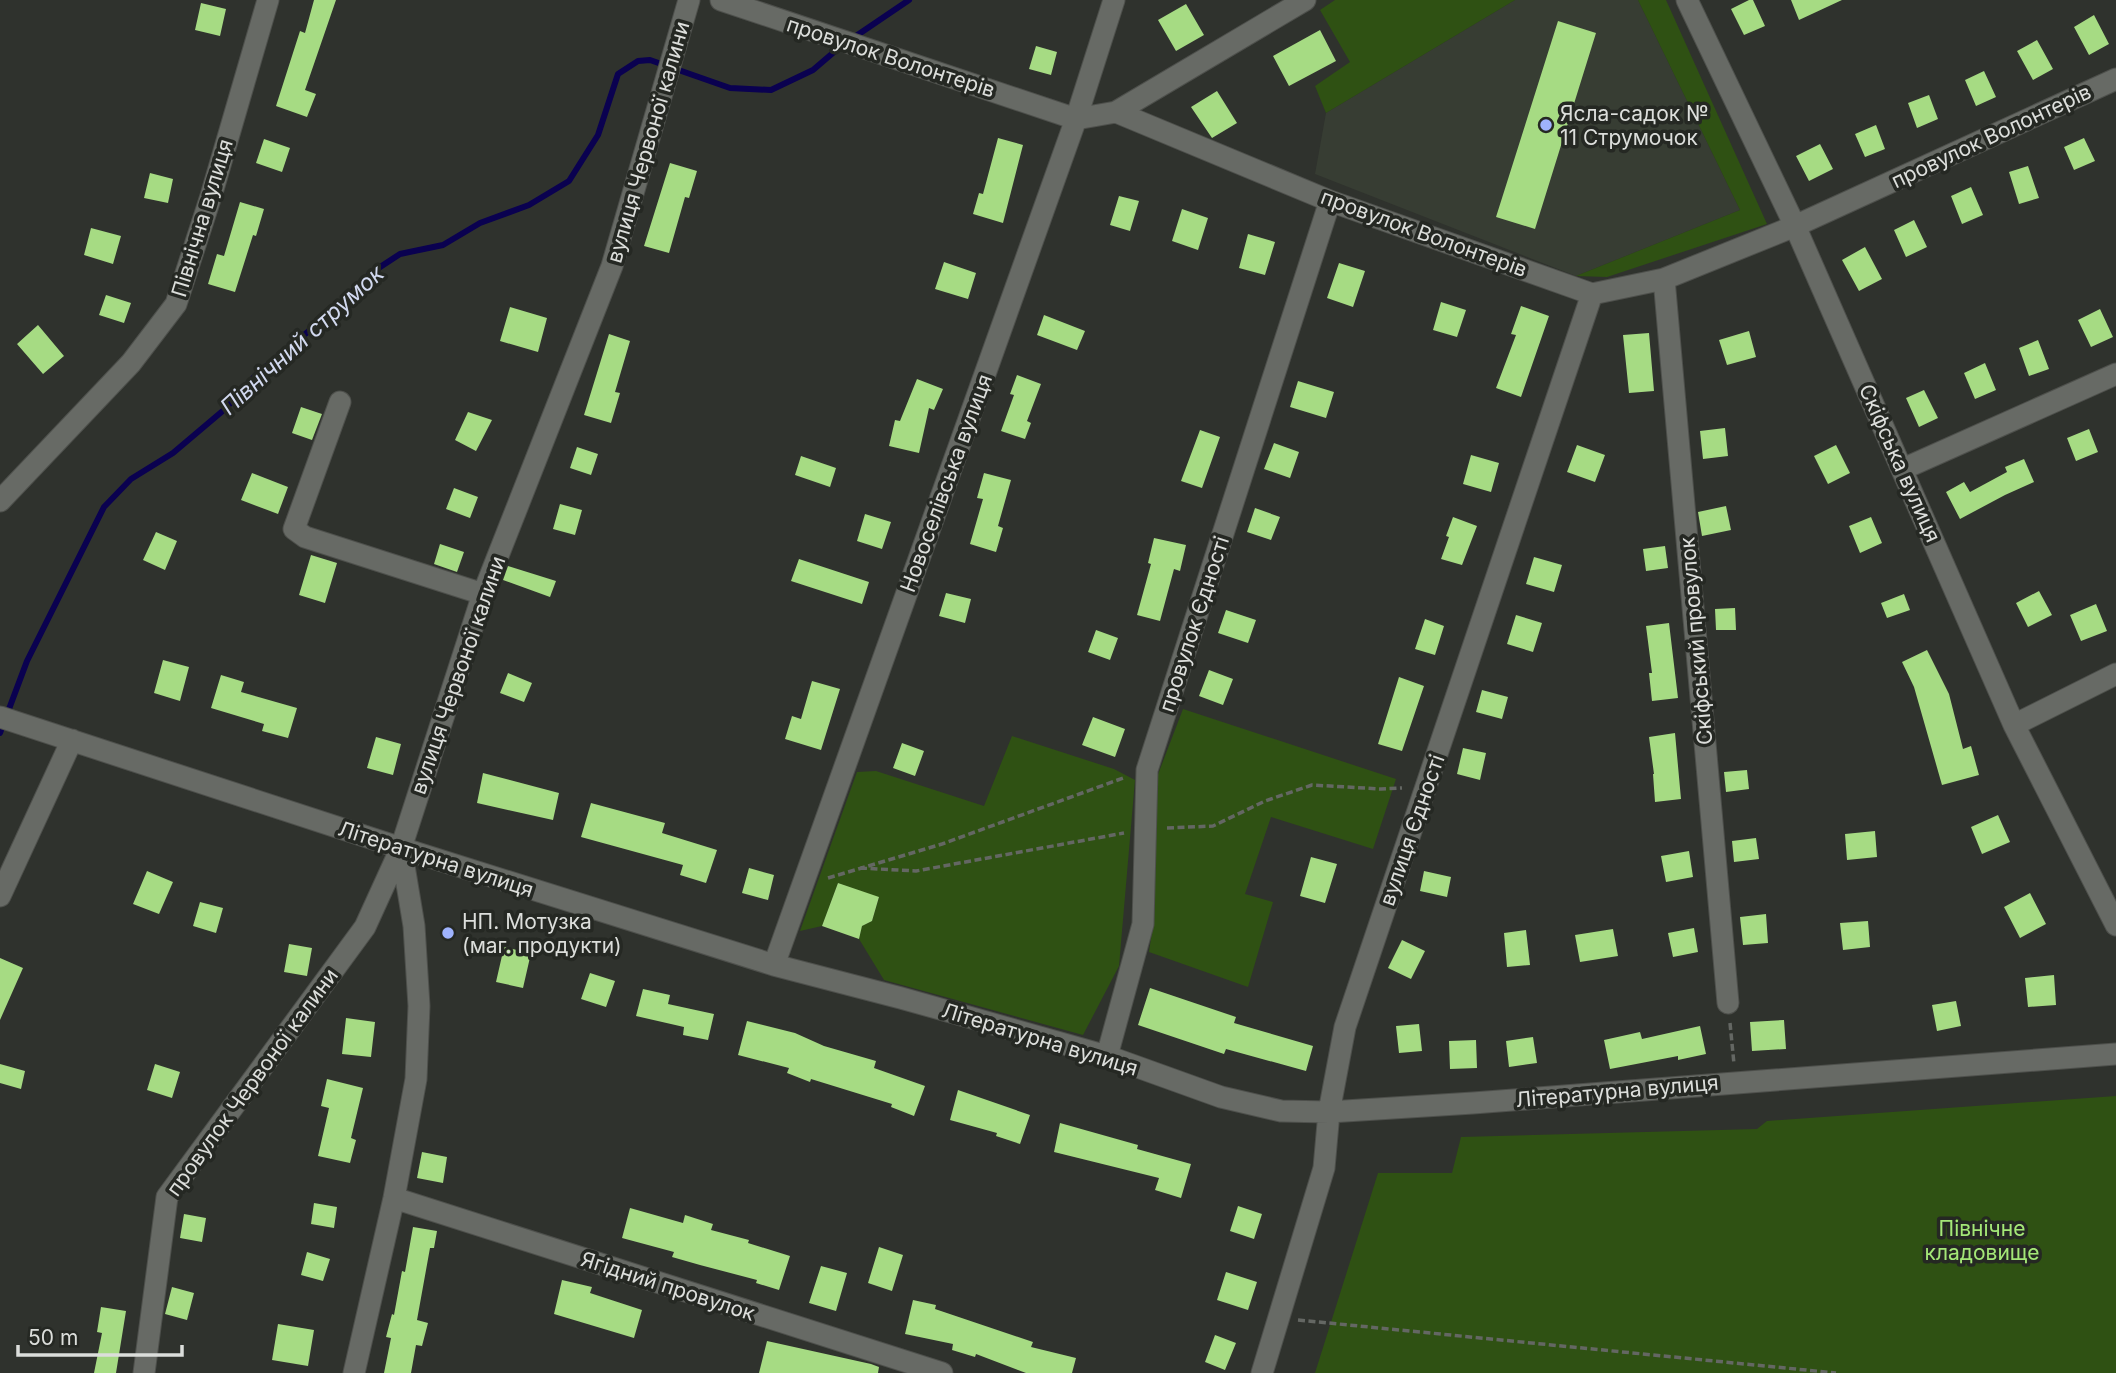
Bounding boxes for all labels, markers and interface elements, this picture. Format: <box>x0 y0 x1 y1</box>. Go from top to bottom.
street label: провулок Волонтерів <box>784 12 998 102</box>
street label: вулиця Червоної калини <box>602 18 694 266</box>
street label: провулок Волонтерів <box>1887 79 2095 193</box>
place label: Ясла-садок № 11 Струмочок <box>1560 101 1709 150</box>
marker: Ясла-садок № 11 Струмочок <box>1538 117 1554 133</box>
street label: Північна вулиця <box>166 136 238 300</box>
street label: провулок Волонтерів <box>1318 184 1530 282</box>
water label: Північний струмок <box>214 258 391 421</box>
street label: Новоселівська вулиця <box>895 371 997 595</box>
street label: Скіфська вулиця <box>1854 380 1946 546</box>
street label: провулок Єдності <box>1154 533 1234 715</box>
street label: Скіфський провулок <box>1674 535 1718 746</box>
street label: вулиця Червоної калини <box>405 553 511 797</box>
street label: вулиця Єдності <box>1374 751 1450 909</box>
street label: Літературна вулиця <box>335 816 537 902</box>
place label: НП. Мотузка (маг. продукти) <box>462 909 622 958</box>
marker: НП. Мотузка (маг. продукти) <box>440 925 456 941</box>
street label: провулок Червоної калини <box>161 963 343 1201</box>
street label: Літературна вулиця <box>939 997 1141 1081</box>
street label: Літературна вулиця <box>1514 1070 1720 1112</box>
park label: Північне кладовище <box>1925 1216 2039 1265</box>
street label: Ягідний провулок <box>578 1246 759 1326</box>
scale bar <box>18 1314 182 1358</box>
text: 50 m <box>28 1325 78 1350</box>

